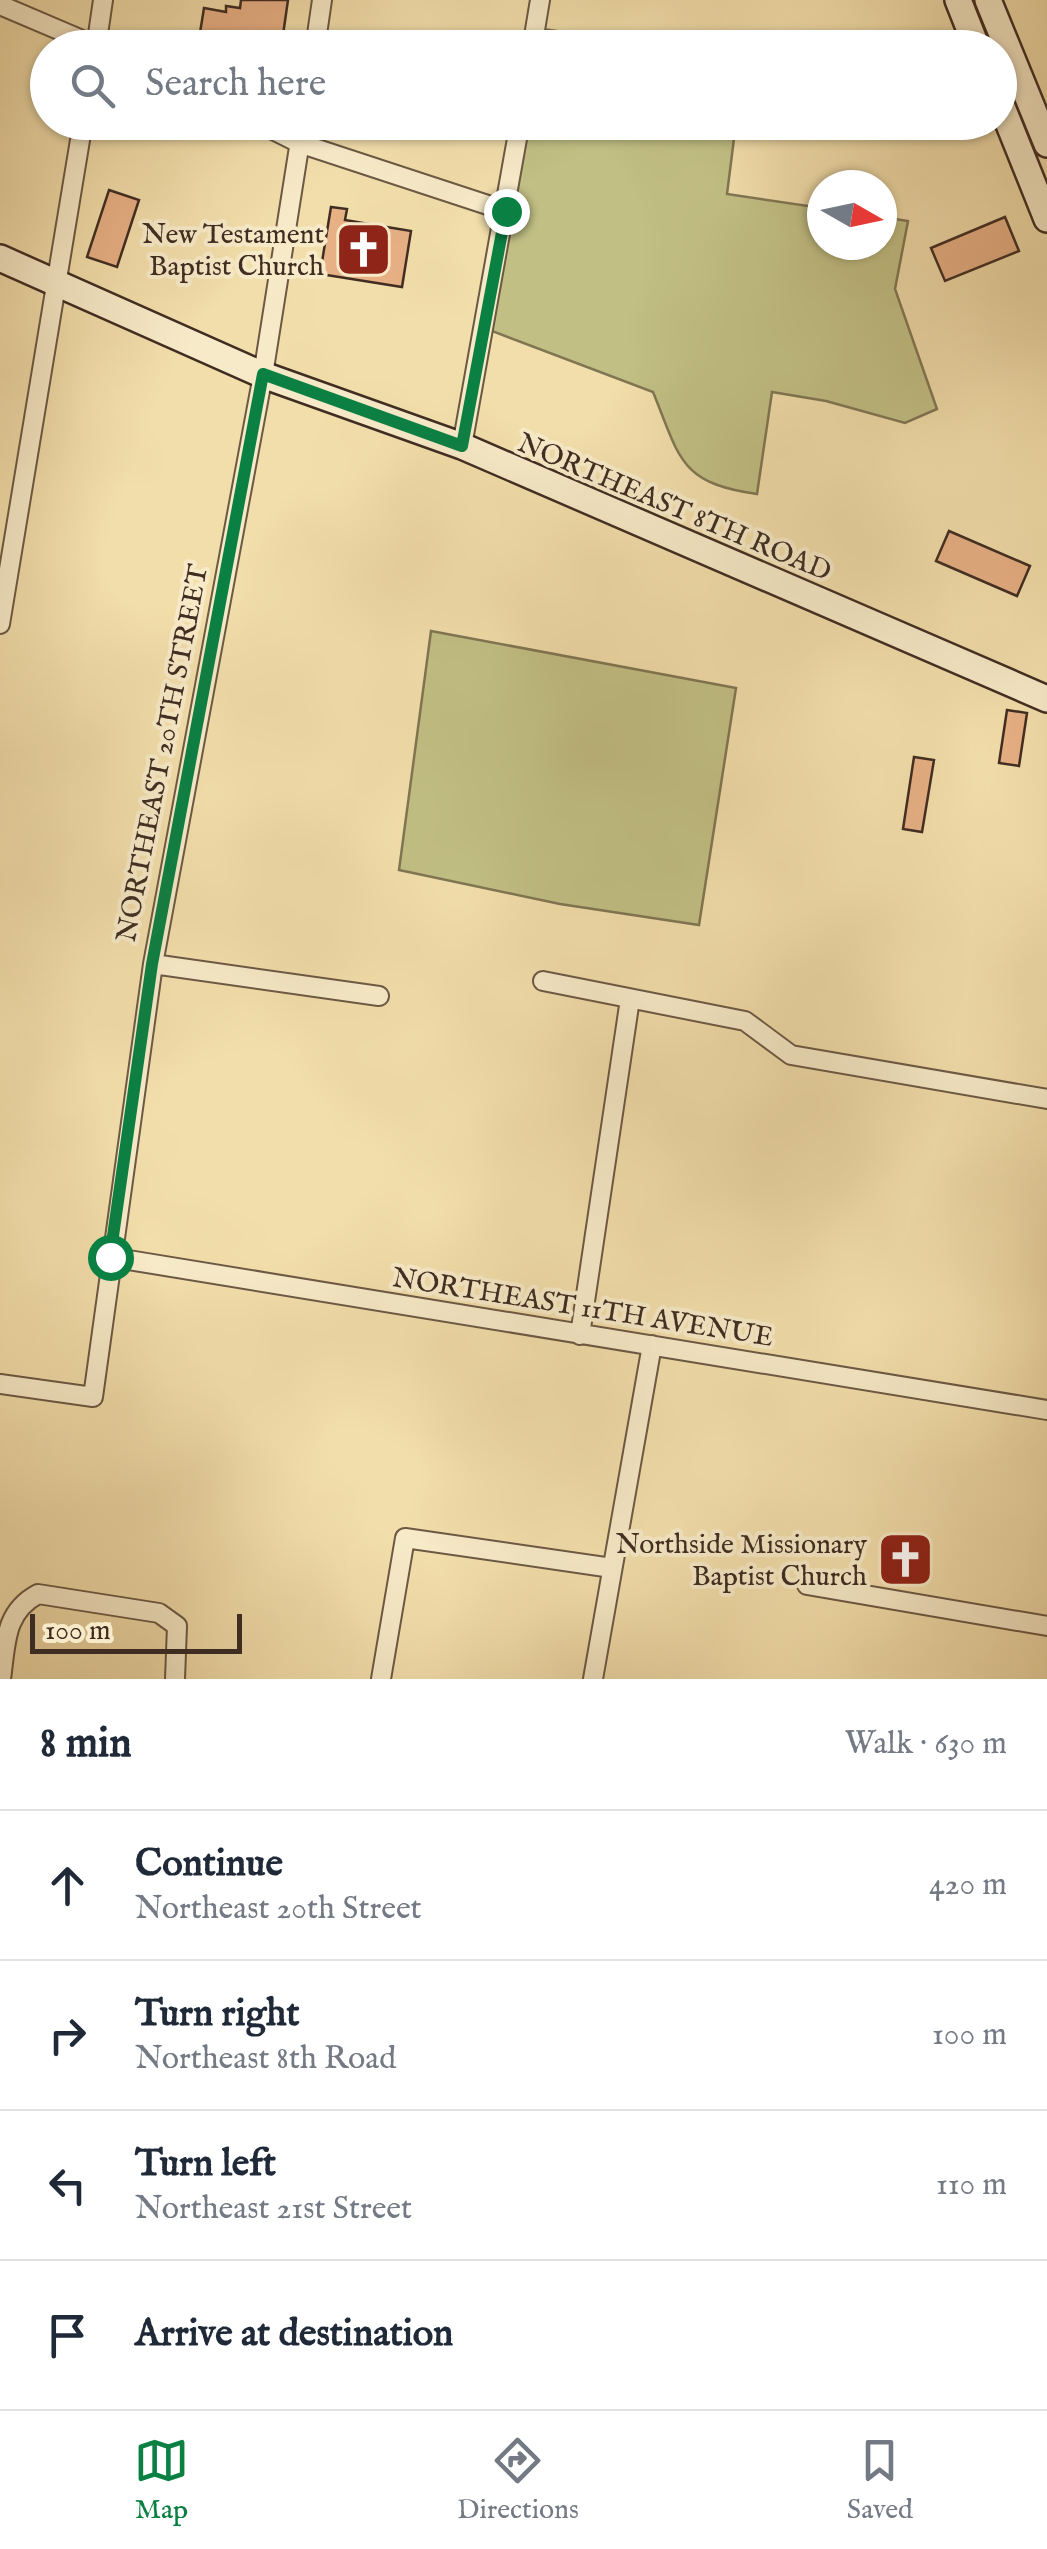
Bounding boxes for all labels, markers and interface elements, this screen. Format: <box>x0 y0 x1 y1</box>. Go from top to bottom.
search box <box>30 30 1017 140</box>
icon: search <box>65 58 120 113</box>
text: Search here <box>145 61 326 109</box>
north arrow <box>807 170 897 260</box>
route end <box>484 189 530 235</box>
place label: New Testament Baptist Church <box>142 218 324 285</box>
church icon: New Testament Baptist Church <box>333 219 393 279</box>
street label: NORTHEAST 8TH ROAD <box>512 426 836 590</box>
street label: NORTHEAST 20TH STREET <box>110 561 217 945</box>
route start <box>88 1235 134 1281</box>
street label: NORTHEAST 11TH AVENUE <box>390 1261 776 1356</box>
place label: Northside Missionary Baptist Church <box>616 1528 867 1595</box>
church icon: Northside Missionary Baptist Church <box>876 1529 936 1589</box>
scale bar <box>30 1609 242 1654</box>
text: 100 m <box>45 1614 111 1649</box>
text: 8 min <box>40 1718 132 1771</box>
text: Walk · 630 m <box>845 1724 1007 1765</box>
text: Continue <box>135 1841 283 1889</box>
icon: ahead <box>40 1858 95 1913</box>
text: 420 m <box>929 1865 1007 1906</box>
text: Northeast 20th Street <box>135 1889 422 1930</box>
text: Turn right <box>135 1991 299 2039</box>
icon: right <box>40 2008 95 2063</box>
text: 100 m <box>932 2015 1007 2056</box>
text: Northeast 8th Road <box>135 2039 396 2080</box>
text: Turn left <box>135 2141 276 2189</box>
icon: left <box>40 2158 95 2213</box>
text: 110 m <box>936 2165 1007 2206</box>
text: Northeast 21st Street <box>135 2189 412 2230</box>
icon: arrive <box>40 2308 95 2363</box>
text: Arrive at destination <box>135 2311 453 2359</box>
tab: Map <box>134 2433 189 2528</box>
tab: Directions <box>457 2433 579 2528</box>
tab: Saved <box>847 2433 913 2528</box>

